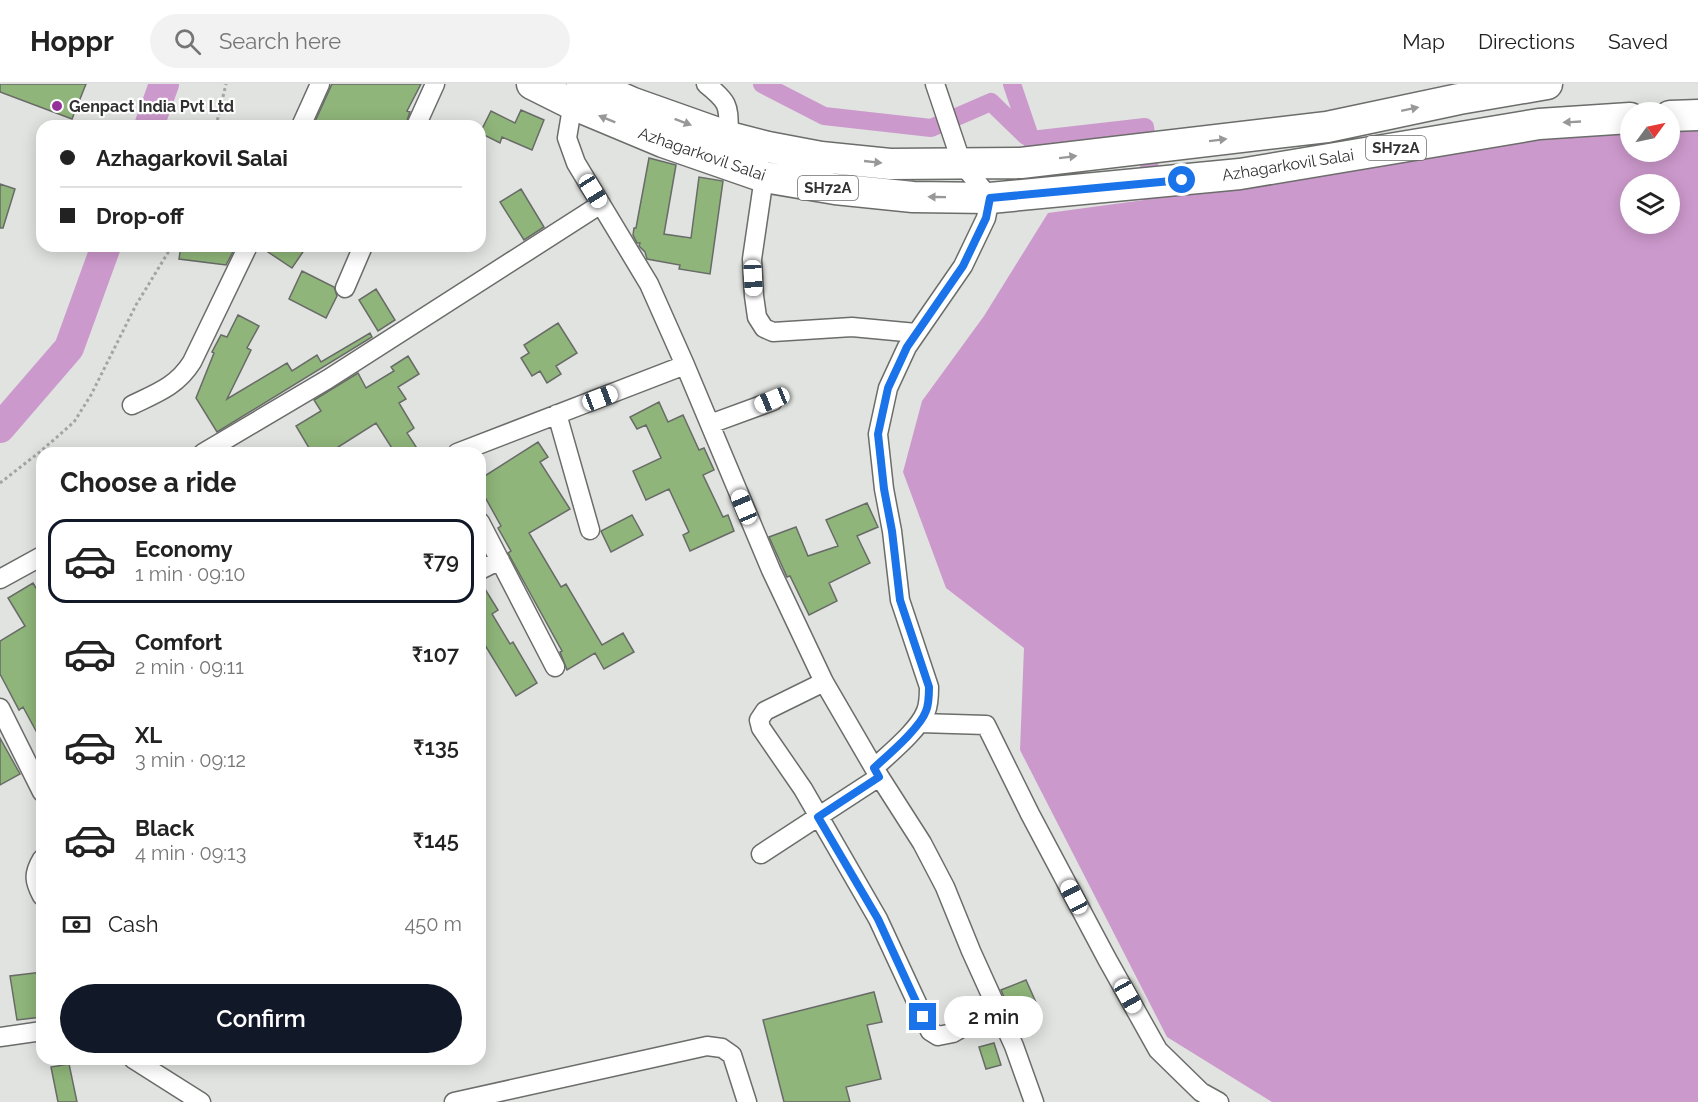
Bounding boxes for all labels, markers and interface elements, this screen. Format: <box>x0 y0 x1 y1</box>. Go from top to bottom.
search box <box>150 14 570 68</box>
text: Hoppr <box>30 25 114 58</box>
icon: search <box>171 25 204 58</box>
text: Search here <box>219 28 341 54</box>
text: Map <box>1402 29 1445 54</box>
text: Directions <box>1478 29 1575 54</box>
text: Saved <box>1608 29 1668 54</box>
place label: Genpact India Pvt Ltd <box>69 97 234 116</box>
marker: Genpact India Pvt Ltd <box>50 99 64 113</box>
north arrow <box>1620 102 1680 162</box>
map controls <box>1620 102 1680 234</box>
one-way arrow <box>1401 104 1420 113</box>
one-way arrow <box>598 114 616 123</box>
one-way arrow <box>675 117 693 127</box>
one-way arrow <box>1563 117 1582 126</box>
street label: Azhagarkovil Salai <box>636 123 768 185</box>
one-way arrow <box>1208 135 1227 144</box>
road number: SH72A <box>1366 136 1426 160</box>
text: Azhagarkovil Salai <box>96 145 288 171</box>
street label: Azhagarkovil Salai <box>1221 145 1355 185</box>
one-way arrow <box>1059 152 1078 162</box>
one-way arrow <box>864 157 883 167</box>
route start <box>1168 166 1195 193</box>
car <box>576 171 610 211</box>
button: layers <box>1620 174 1680 234</box>
road number: SH72A <box>798 176 858 200</box>
one-way arrow <box>928 192 947 202</box>
text: Drop-off <box>96 203 184 229</box>
car <box>743 260 763 296</box>
car <box>580 383 620 413</box>
car <box>752 385 792 415</box>
text: Choose a ride <box>60 467 236 498</box>
car <box>729 487 759 527</box>
icon: car <box>63 534 117 588</box>
text: Economy <box>135 536 233 562</box>
text: ₹79 <box>423 548 459 574</box>
text: 1 min · 09:10 <box>135 562 246 586</box>
icon: car <box>63 627 117 681</box>
text: Comfort <box>135 629 222 655</box>
text: ₹107 <box>412 641 459 667</box>
text: 2 min · 09:11 <box>135 655 244 679</box>
icon: car <box>63 720 117 774</box>
text: XL <box>135 722 162 748</box>
text: ₹135 <box>413 734 459 760</box>
text: 3 min · 09:12 <box>135 748 246 772</box>
icon: car <box>63 813 117 867</box>
text: Black <box>135 815 194 841</box>
text: ₹145 <box>413 827 459 853</box>
text: 4 min · 09:13 <box>135 841 246 865</box>
car <box>1058 877 1090 917</box>
icon: cash <box>60 908 93 941</box>
text: Cash <box>108 911 159 937</box>
text: 450 m <box>404 912 462 936</box>
car <box>1111 976 1145 1016</box>
button: Confirm <box>60 984 462 1053</box>
callout: 2 min <box>944 996 1043 1038</box>
route end <box>909 1003 936 1030</box>
text: 2 min <box>968 1005 1019 1029</box>

